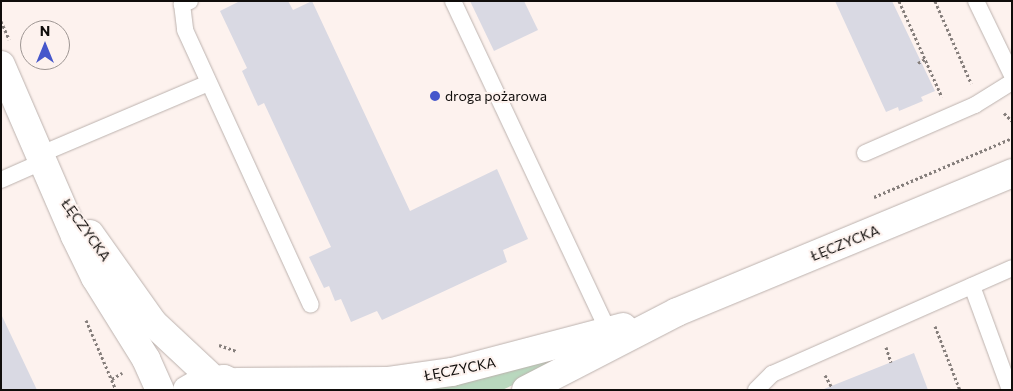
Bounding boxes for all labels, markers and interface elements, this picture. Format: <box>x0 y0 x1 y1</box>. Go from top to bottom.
north arrow <box>20 20 70 70</box>
text: N <box>40 22 50 39</box>
place label: droga pożarowa <box>445 88 547 104</box>
marker: droga pożarowa <box>429 90 441 102</box>
street label: ŁĘCZYCKA <box>58 196 114 264</box>
street label: ŁĘCZYCKA <box>808 222 882 264</box>
street label: ŁĘCZYCKA <box>423 354 497 384</box>

